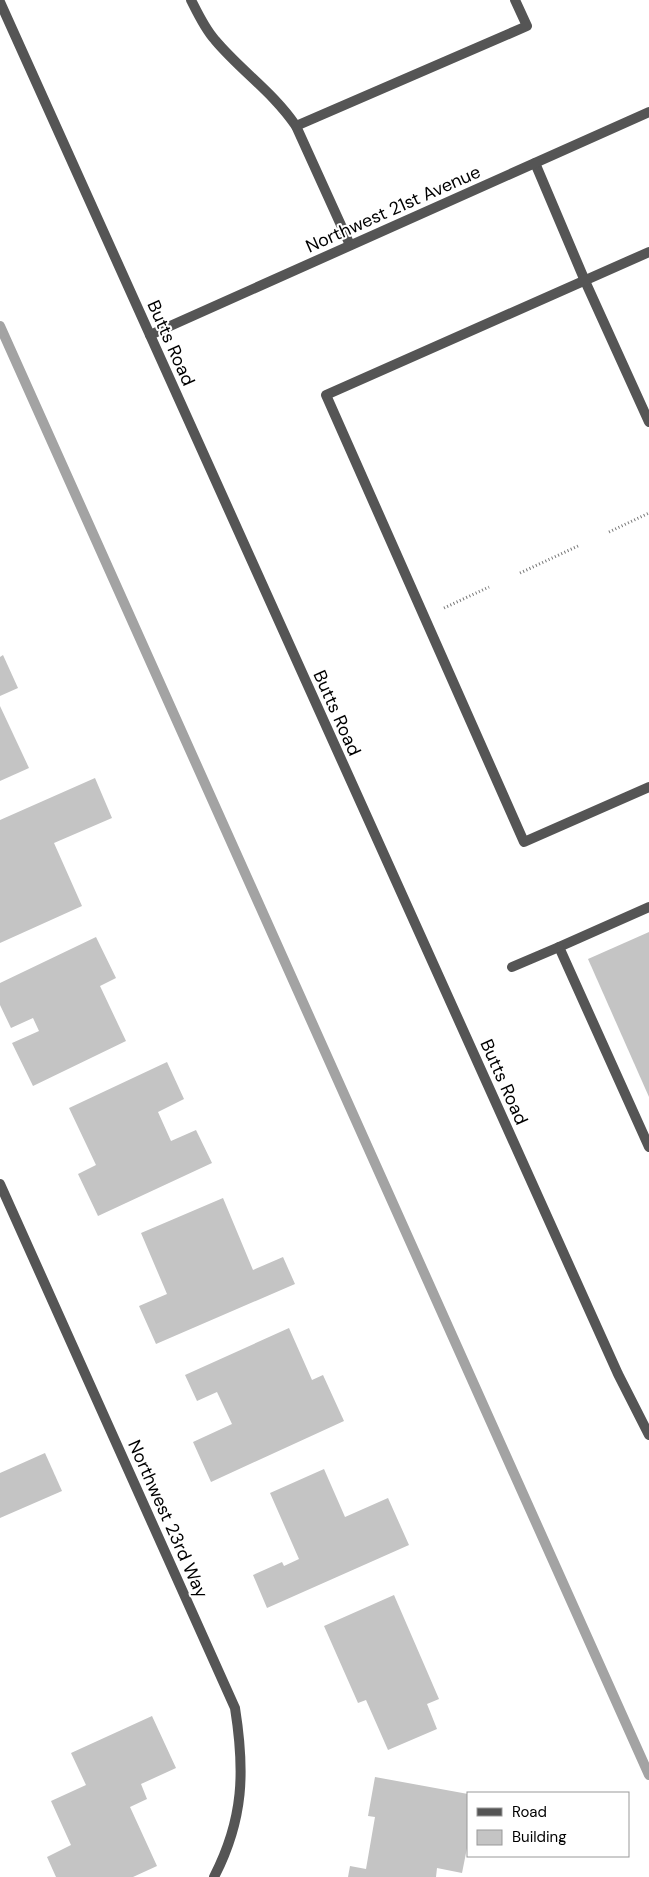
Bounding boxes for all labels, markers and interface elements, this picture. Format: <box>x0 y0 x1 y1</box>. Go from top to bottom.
street label: Northwest 21st Avenue <box>302 160 484 258</box>
street label: Butts Road <box>142 297 200 389</box>
street label: Butts Road <box>308 667 366 759</box>
street label: Butts Road <box>475 1036 533 1128</box>
street label: Northwest 23rd Way <box>122 1436 214 1602</box>
legend <box>467 1792 629 1857</box>
text: Road <box>512 1802 547 1822</box>
text: Building <box>512 1827 567 1847</box>

